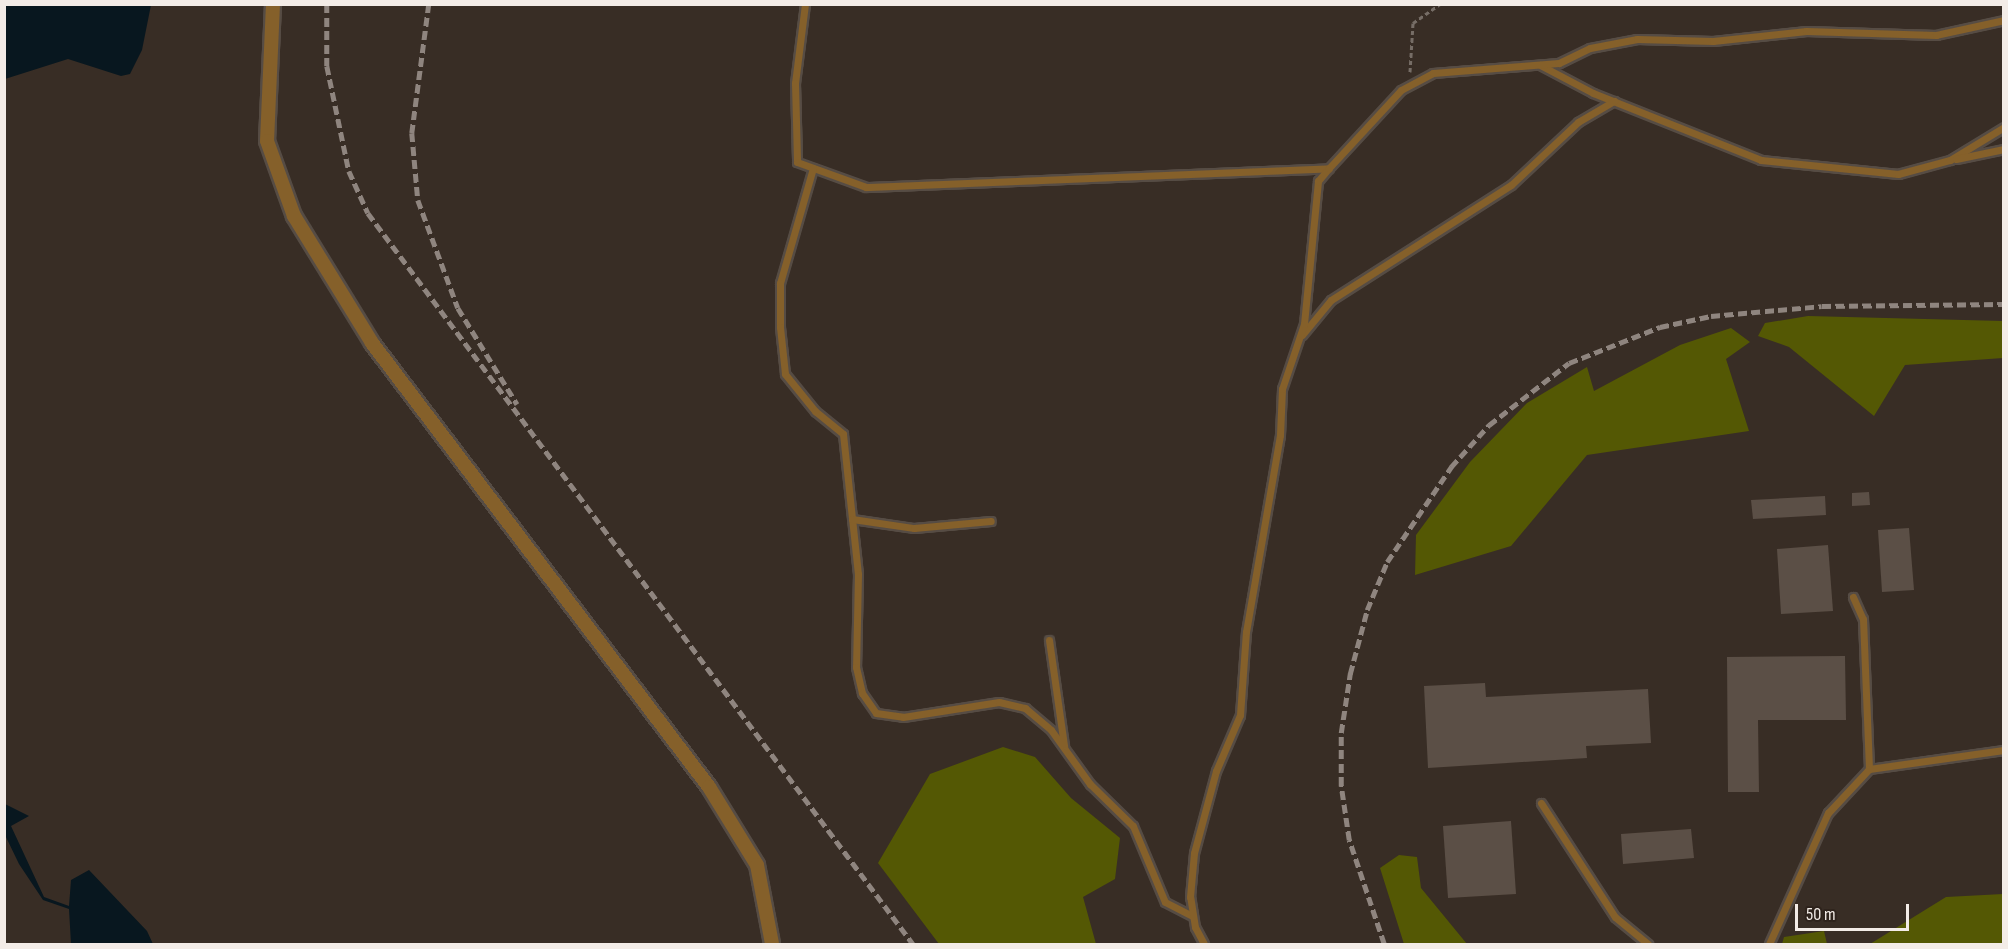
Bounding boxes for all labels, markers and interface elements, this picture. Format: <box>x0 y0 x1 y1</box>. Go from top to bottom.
scale bar <box>1798 892 1912 930</box>
text: 50 m <box>1806 904 1836 925</box>

